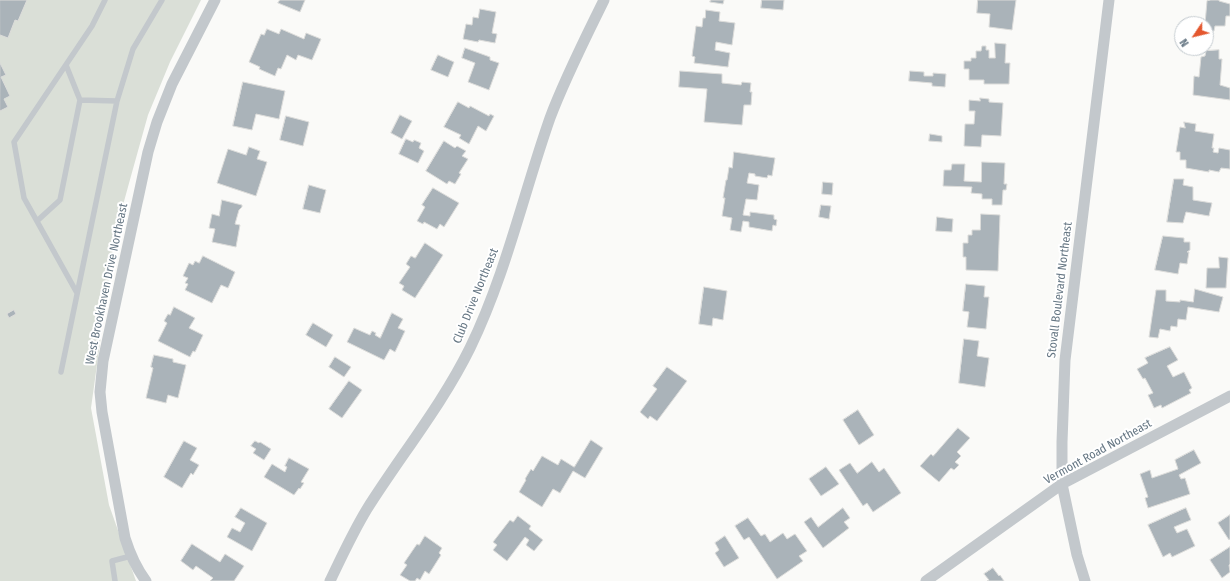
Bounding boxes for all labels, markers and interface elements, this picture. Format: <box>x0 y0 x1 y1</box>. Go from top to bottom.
north arrow <box>1174 16 1214 56</box>
text: N <box>1177 36 1192 49</box>
street label: West Brookhaven Drive Northeast <box>83 202 131 366</box>
street label: Stovall Boulevard Northeast <box>1045 221 1075 359</box>
street label: Club Drive Northeast <box>450 246 502 346</box>
street label: Vermont Road Northeast <box>1042 416 1154 488</box>

